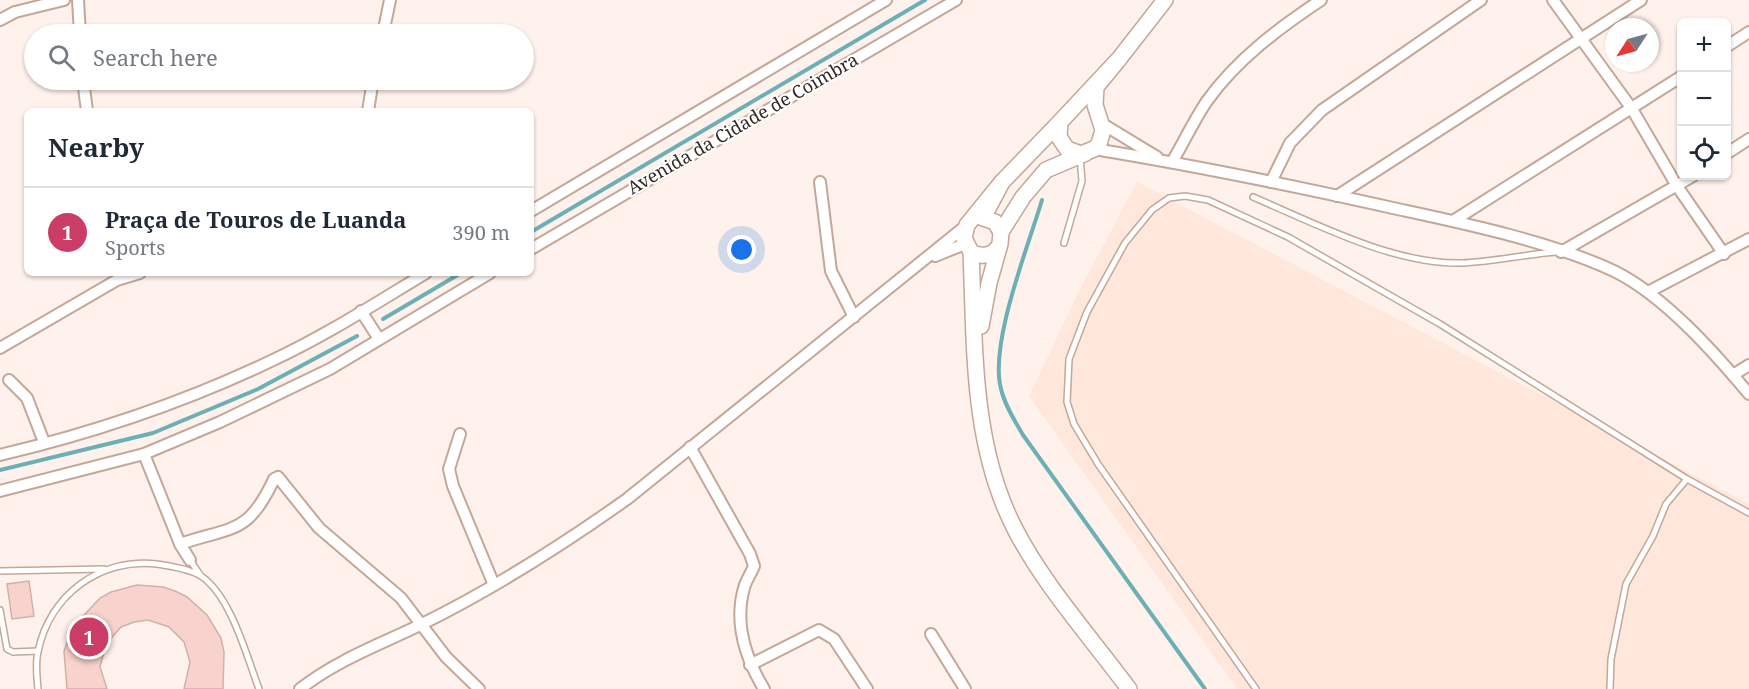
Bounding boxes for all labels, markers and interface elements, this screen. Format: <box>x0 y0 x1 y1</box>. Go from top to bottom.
north arrow <box>1605 18 1659 72</box>
map controls <box>1677 18 1731 180</box>
button: + <box>1677 18 1731 72</box>
search box <box>24 24 534 90</box>
icon: search <box>45 41 78 74</box>
text: Search here <box>93 42 218 72</box>
street label: Avenida da Cidade de Coimbra <box>623 47 862 199</box>
button: − <box>1677 72 1731 126</box>
button: locate <box>1677 126 1731 180</box>
text: Nearby <box>48 129 144 165</box>
text: Praça de Touros de Luanda <box>105 204 406 234</box>
text: 1 <box>62 219 73 246</box>
text: 390 m <box>452 219 510 246</box>
text: Sports <box>105 234 165 261</box>
your location <box>727 235 756 264</box>
pin: 1 <box>70 614 109 660</box>

